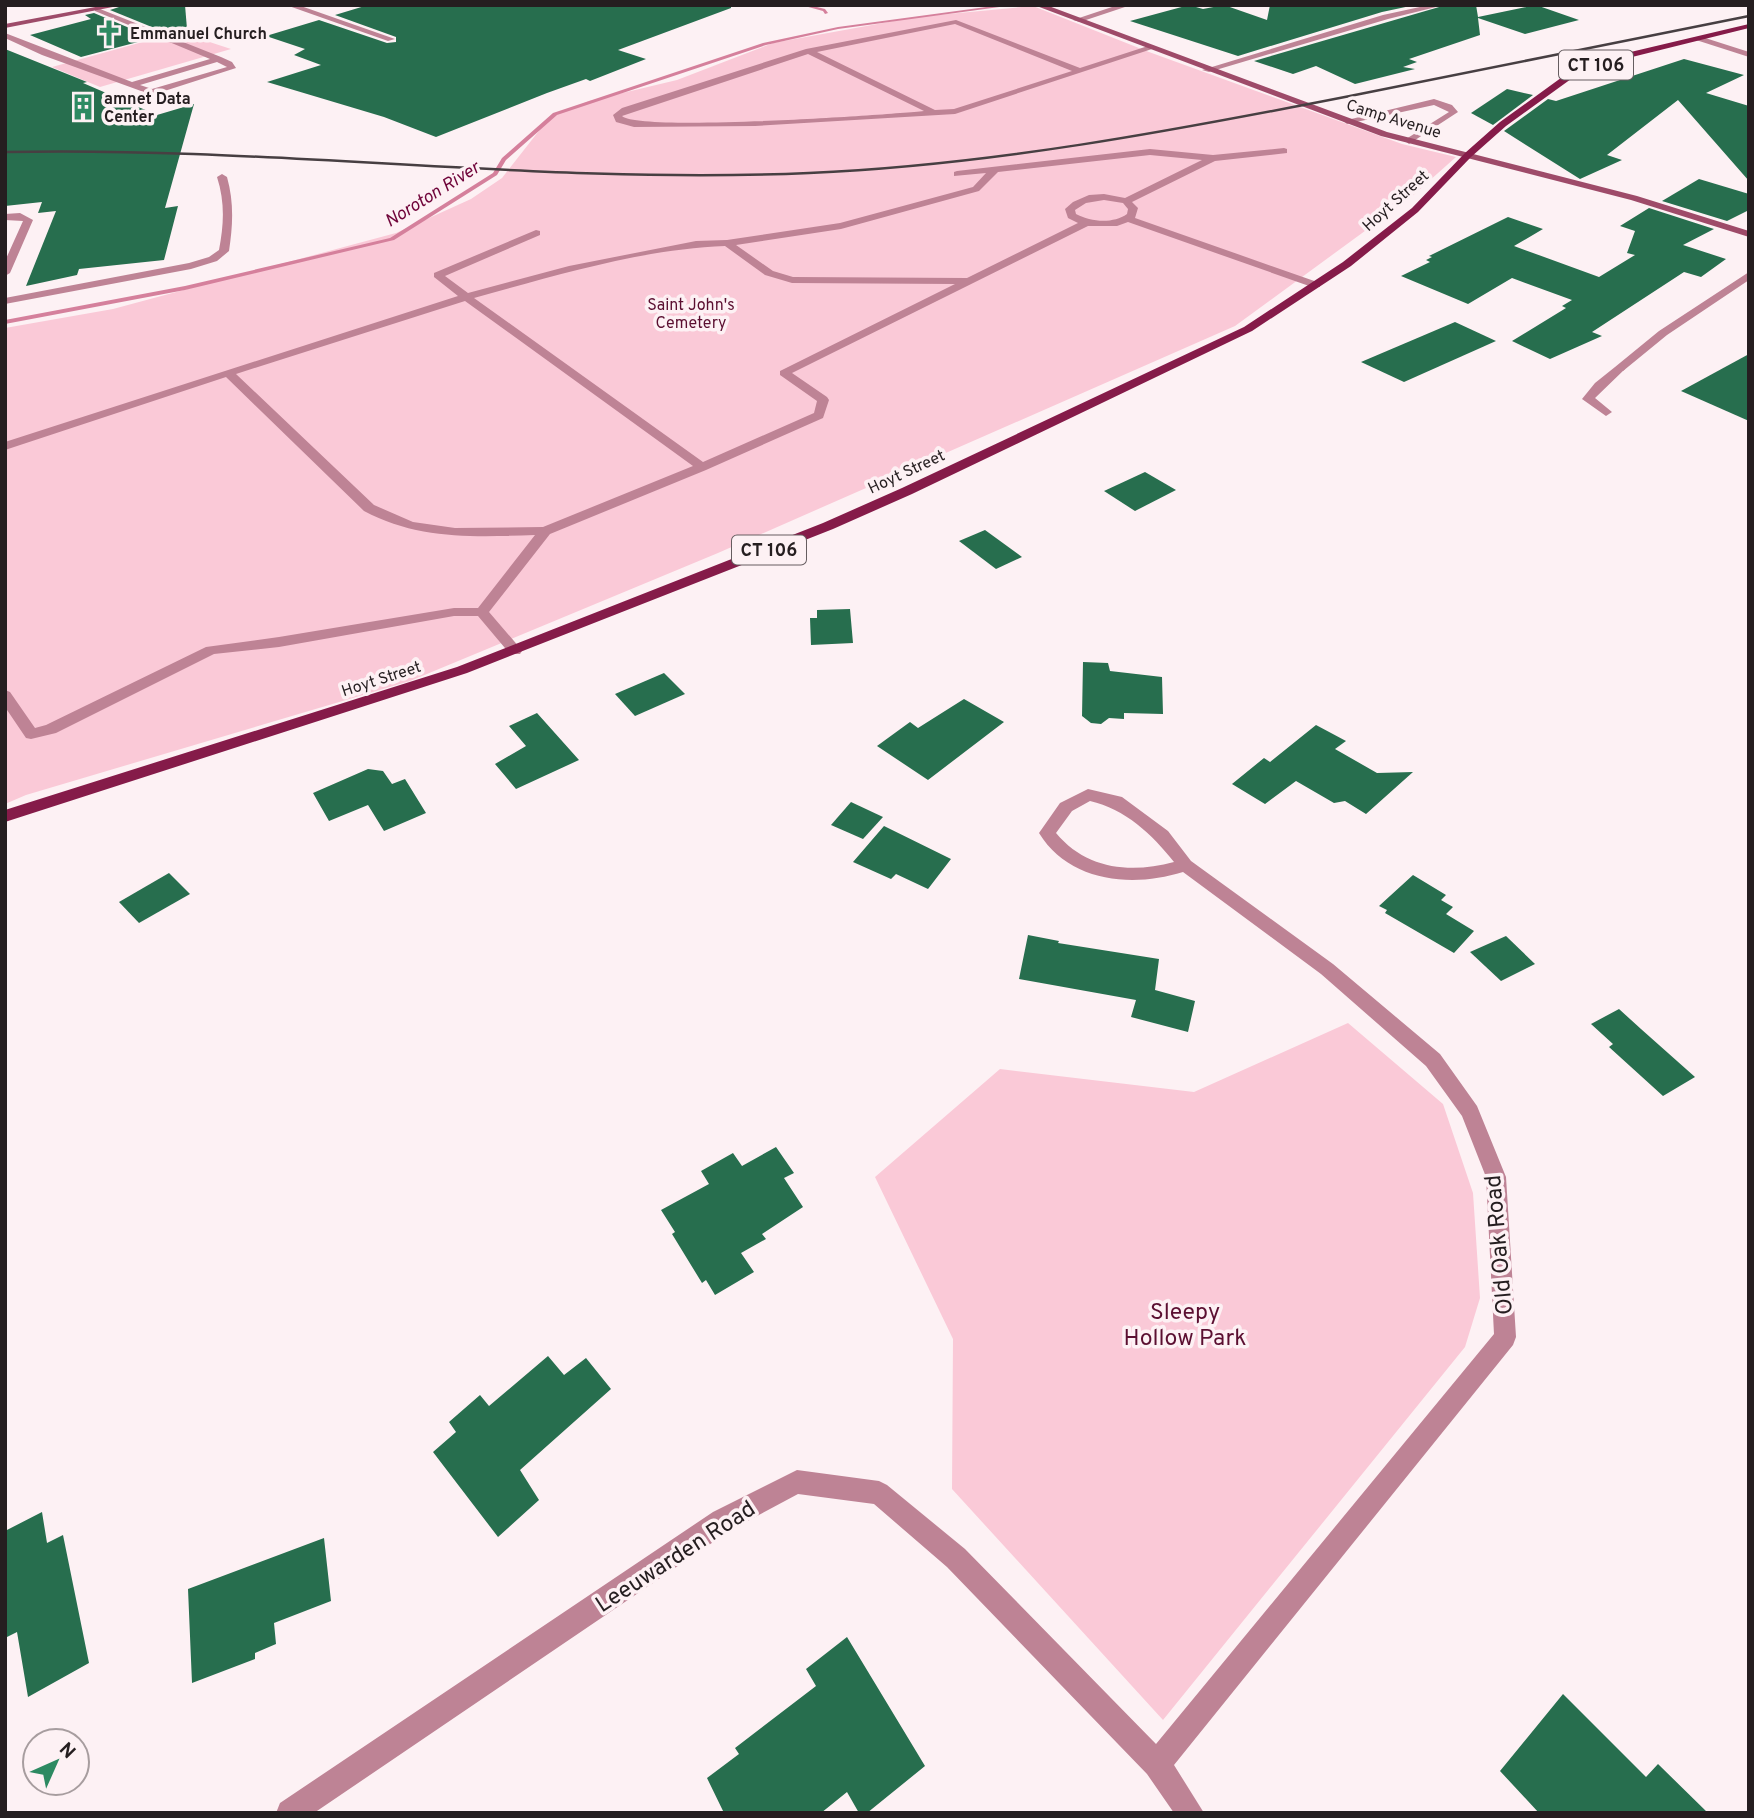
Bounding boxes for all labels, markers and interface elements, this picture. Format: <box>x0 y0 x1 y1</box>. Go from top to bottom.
church icon: Emmanuel Church <box>94 18 124 48</box>
place label: Emmanuel Church <box>130 25 267 45</box>
road number: CT 106 <box>1559 51 1633 80</box>
place label: amnet Data Center <box>104 90 191 128</box>
building icon: amnet Data Center <box>68 92 98 122</box>
street label: Camp Avenue <box>1343 96 1443 144</box>
water label: Noroton River <box>381 156 486 234</box>
street label: Hoyt Street <box>1359 166 1434 237</box>
park label: Saint John's Cemetery <box>647 296 735 334</box>
street label: Hoyt Street <box>865 446 948 499</box>
road number: CT 106 <box>732 536 806 564</box>
street label: Hoyt Street <box>339 658 424 702</box>
street label: Old Oak Road <box>1480 1174 1521 1316</box>
park label: Sleepy Hollow Park <box>1124 1299 1246 1354</box>
street label: Leeuwarden Road <box>591 1496 762 1621</box>
north arrow <box>21 1727 91 1797</box>
text: N <box>53 1738 80 1765</box>

